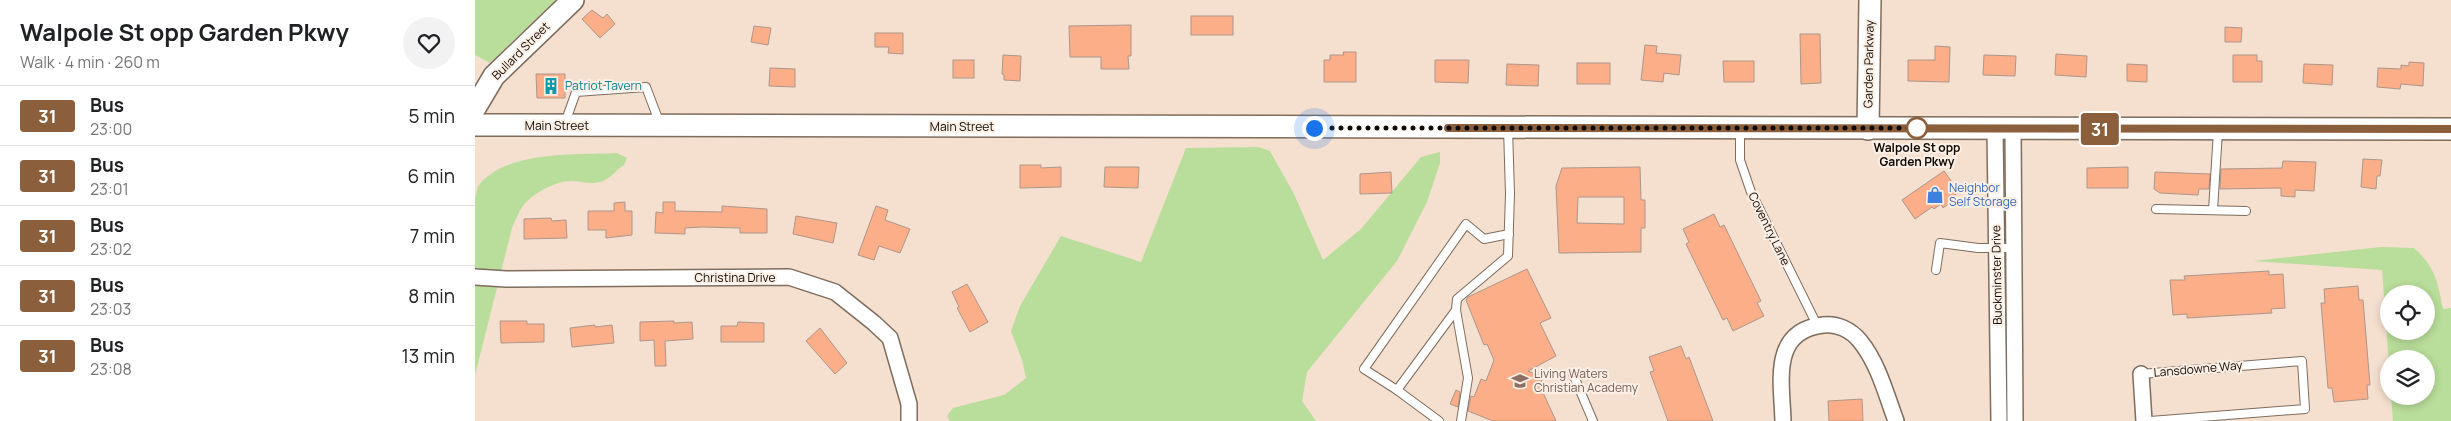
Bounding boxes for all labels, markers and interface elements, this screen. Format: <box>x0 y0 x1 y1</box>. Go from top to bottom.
text: Walpole St opp Garden Pkwy <box>20 15 349 48</box>
button: heart <box>403 17 455 69</box>
street label: Bullard Street <box>488 18 554 83</box>
street label: Garden Parkway <box>1859 19 1878 108</box>
text: Walk · 4 min · 260 m <box>20 51 160 73</box>
building icon: Patriot Tavern <box>541 76 561 96</box>
place label: Patriot Tavern <box>565 77 642 94</box>
text: Bus <box>90 92 124 118</box>
text: 5 min <box>408 103 455 129</box>
text: 31 <box>38 104 57 128</box>
line badge: 31 <box>2077 113 2123 145</box>
your location <box>1302 116 1327 141</box>
street label: Main Street <box>525 117 589 134</box>
marker: Walpole St opp Garden Pkwy <box>1906 117 1928 139</box>
text: 31 <box>2091 117 2109 141</box>
text: 23:00 <box>90 118 132 140</box>
street label: Main Street <box>930 118 994 135</box>
place label: Walpole St opp Garden Pkwy <box>1874 139 1960 170</box>
text: Bus <box>90 152 124 178</box>
text: 6 min <box>408 163 455 189</box>
text: 31 <box>38 164 57 188</box>
text: 23:01 <box>90 178 129 200</box>
place label: Neighbor Self Storage <box>1949 179 2017 210</box>
shop icon: Neighbor Self Storage <box>1925 185 1945 205</box>
street label: Coventry Lane <box>1744 189 1795 268</box>
text: Bus <box>90 212 124 238</box>
text: 7 min <box>410 223 455 249</box>
text: 31 <box>38 224 57 248</box>
street label: Buckminster Drive <box>1987 225 2006 325</box>
text: 23:02 <box>90 238 132 260</box>
street label: Christina Drive <box>694 269 776 286</box>
text: Bus <box>90 272 124 298</box>
text: 8 min <box>408 283 455 309</box>
text: 31 <box>38 284 57 308</box>
map controls <box>2380 285 2435 405</box>
button: locate <box>2380 285 2435 340</box>
text: 23:03 <box>90 298 131 320</box>
text: Bus <box>90 332 124 358</box>
text: 13 min <box>401 343 455 369</box>
text: 31 <box>38 344 57 368</box>
button: layers <box>2380 350 2435 405</box>
street label: Lansdowne Way <box>2153 356 2244 381</box>
text: 23:08 <box>90 358 132 380</box>
place label: Living Waters Christian Academy <box>1534 365 1639 396</box>
school or university icon: Living Waters Christian Academy <box>1510 371 1530 391</box>

